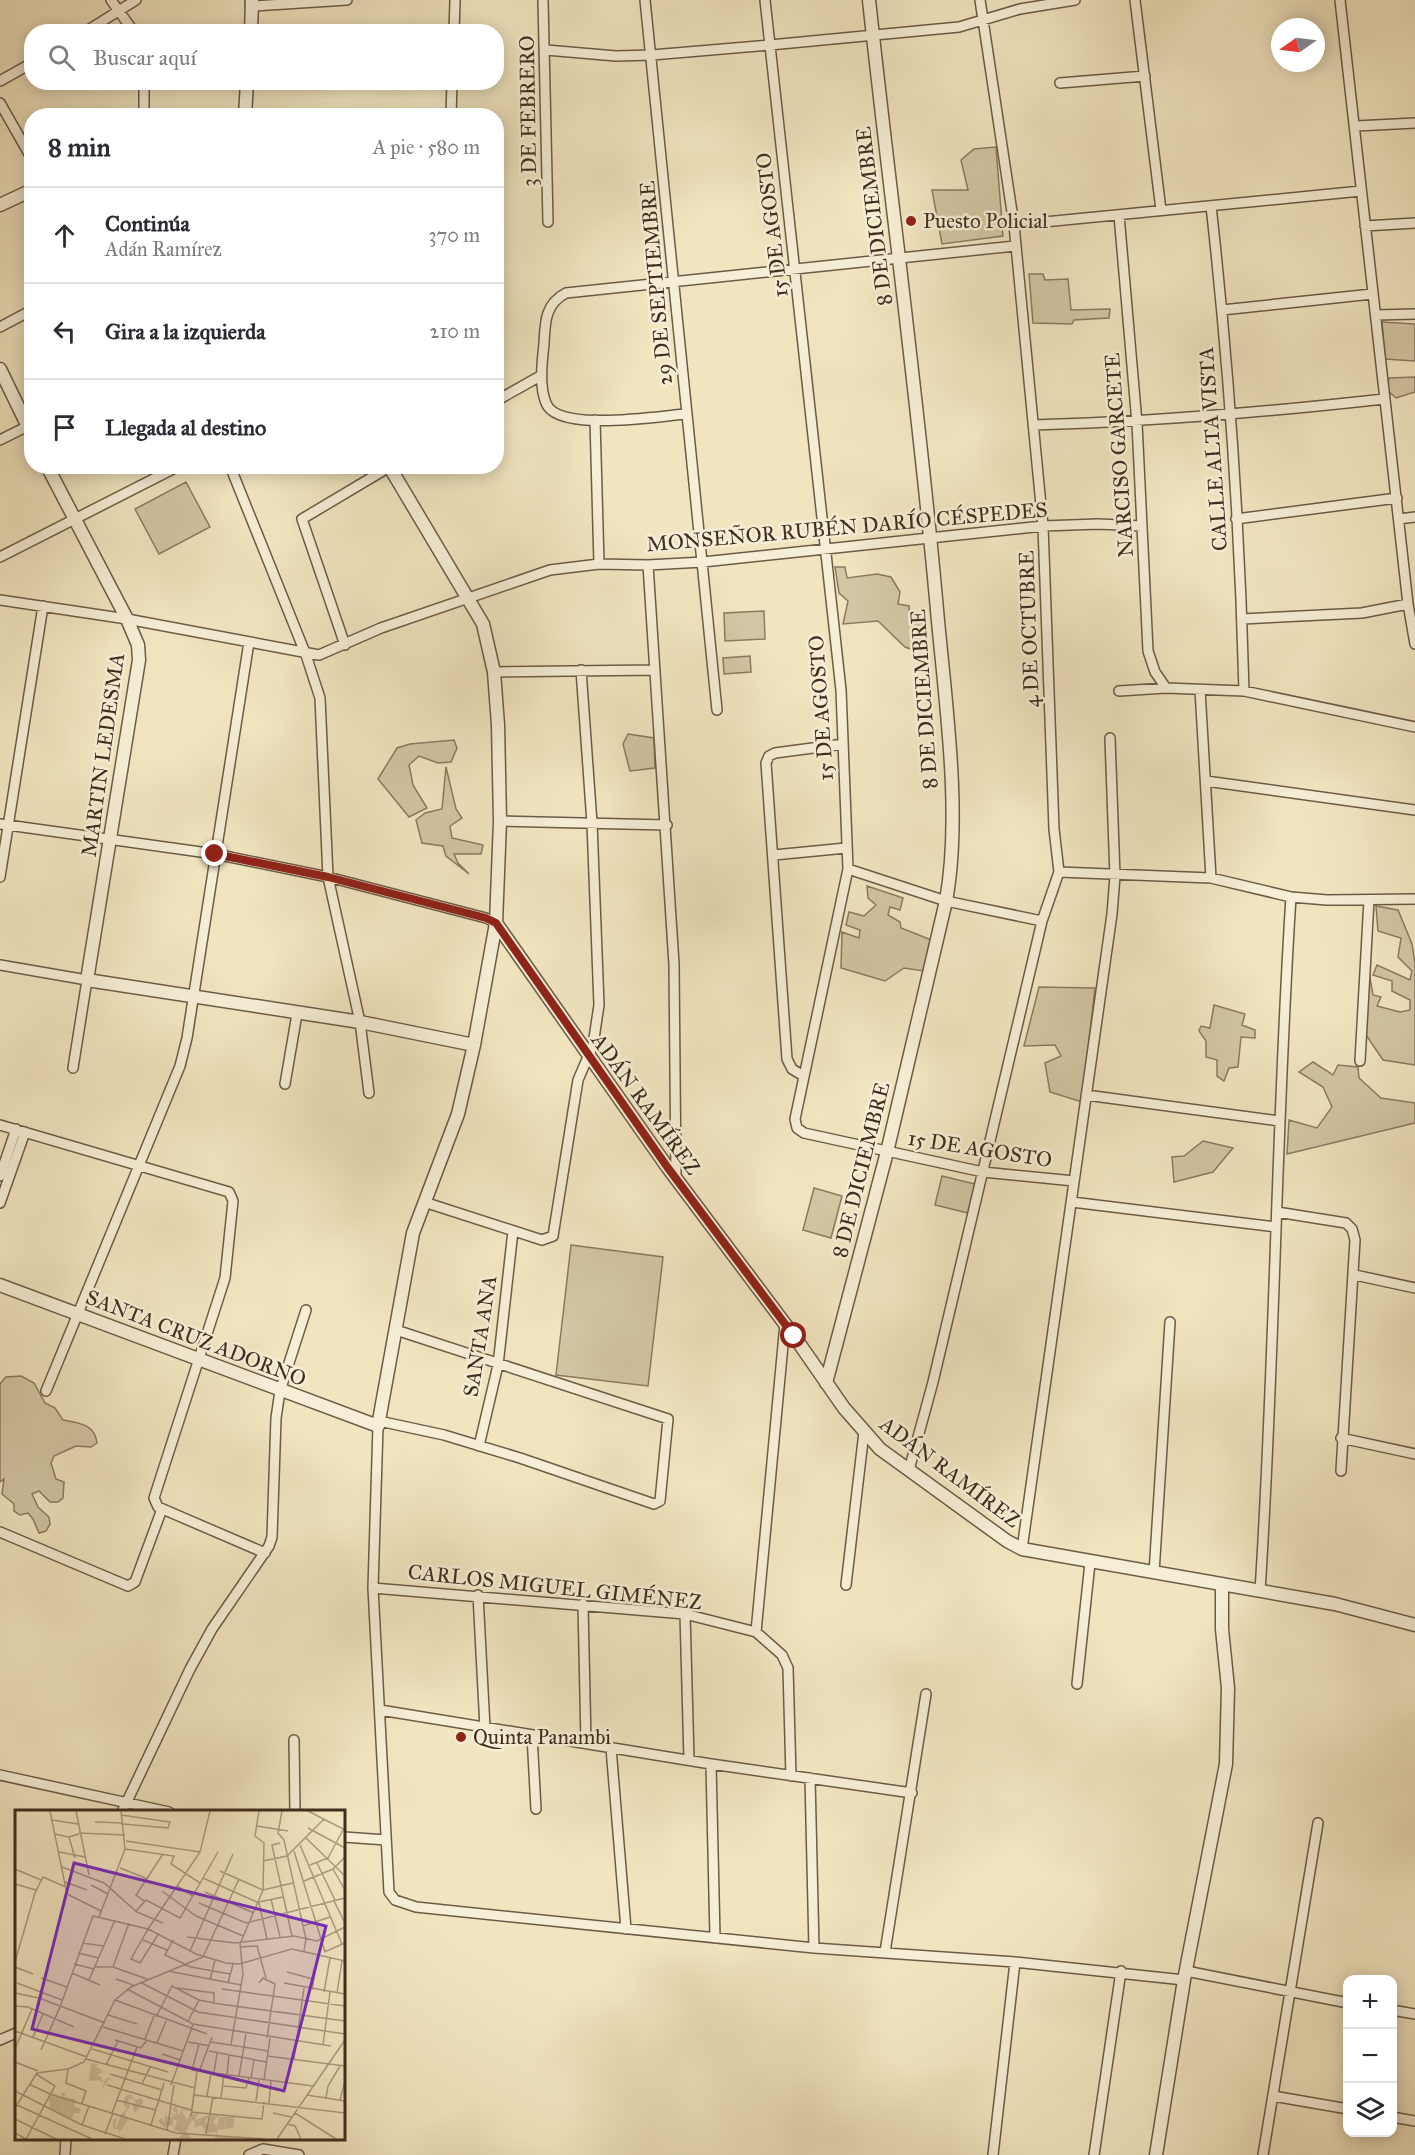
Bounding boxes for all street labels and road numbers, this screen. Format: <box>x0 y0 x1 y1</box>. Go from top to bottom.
street label: 3 DE FEBRERO <box>514 35 542 187</box>
street label: 8 DE DICIEMBRE <box>850 125 898 307</box>
street label: 15 DE AGOSTO <box>750 151 794 299</box>
street label: 29 DE SEPTIEMBRE <box>634 180 678 386</box>
street label: CALLE ALTA VISTA <box>1193 346 1233 552</box>
street label: NARCISO GARCETE <box>1099 352 1139 558</box>
street label: MONSEÑOR RUBÉN DARÍO CÉSPEDES <box>645 496 1049 557</box>
street label: 4 DE OCTUBRE <box>1013 550 1045 708</box>
street label: 8 DE DICIEMBRE <box>905 608 943 790</box>
street label: 15 DE AGOSTO <box>803 634 839 782</box>
street label: MARTIN LEDESMA <box>76 651 130 859</box>
street label: ADÁN RAMÍREZ <box>585 1026 707 1180</box>
street label: 8 DE DICIEMBRE <box>827 1079 895 1261</box>
street label: 15 DE AGOSTO <box>906 1125 1054 1173</box>
street label: SANTA ANA <box>458 1273 502 1399</box>
street label: SANTA CRUZ ADORNO <box>82 1284 310 1392</box>
street label: ADÁN RAMÍREZ <box>874 1409 1026 1533</box>
street label: CARLOS MIGUEL GIMÉNEZ <box>407 1558 704 1615</box>

